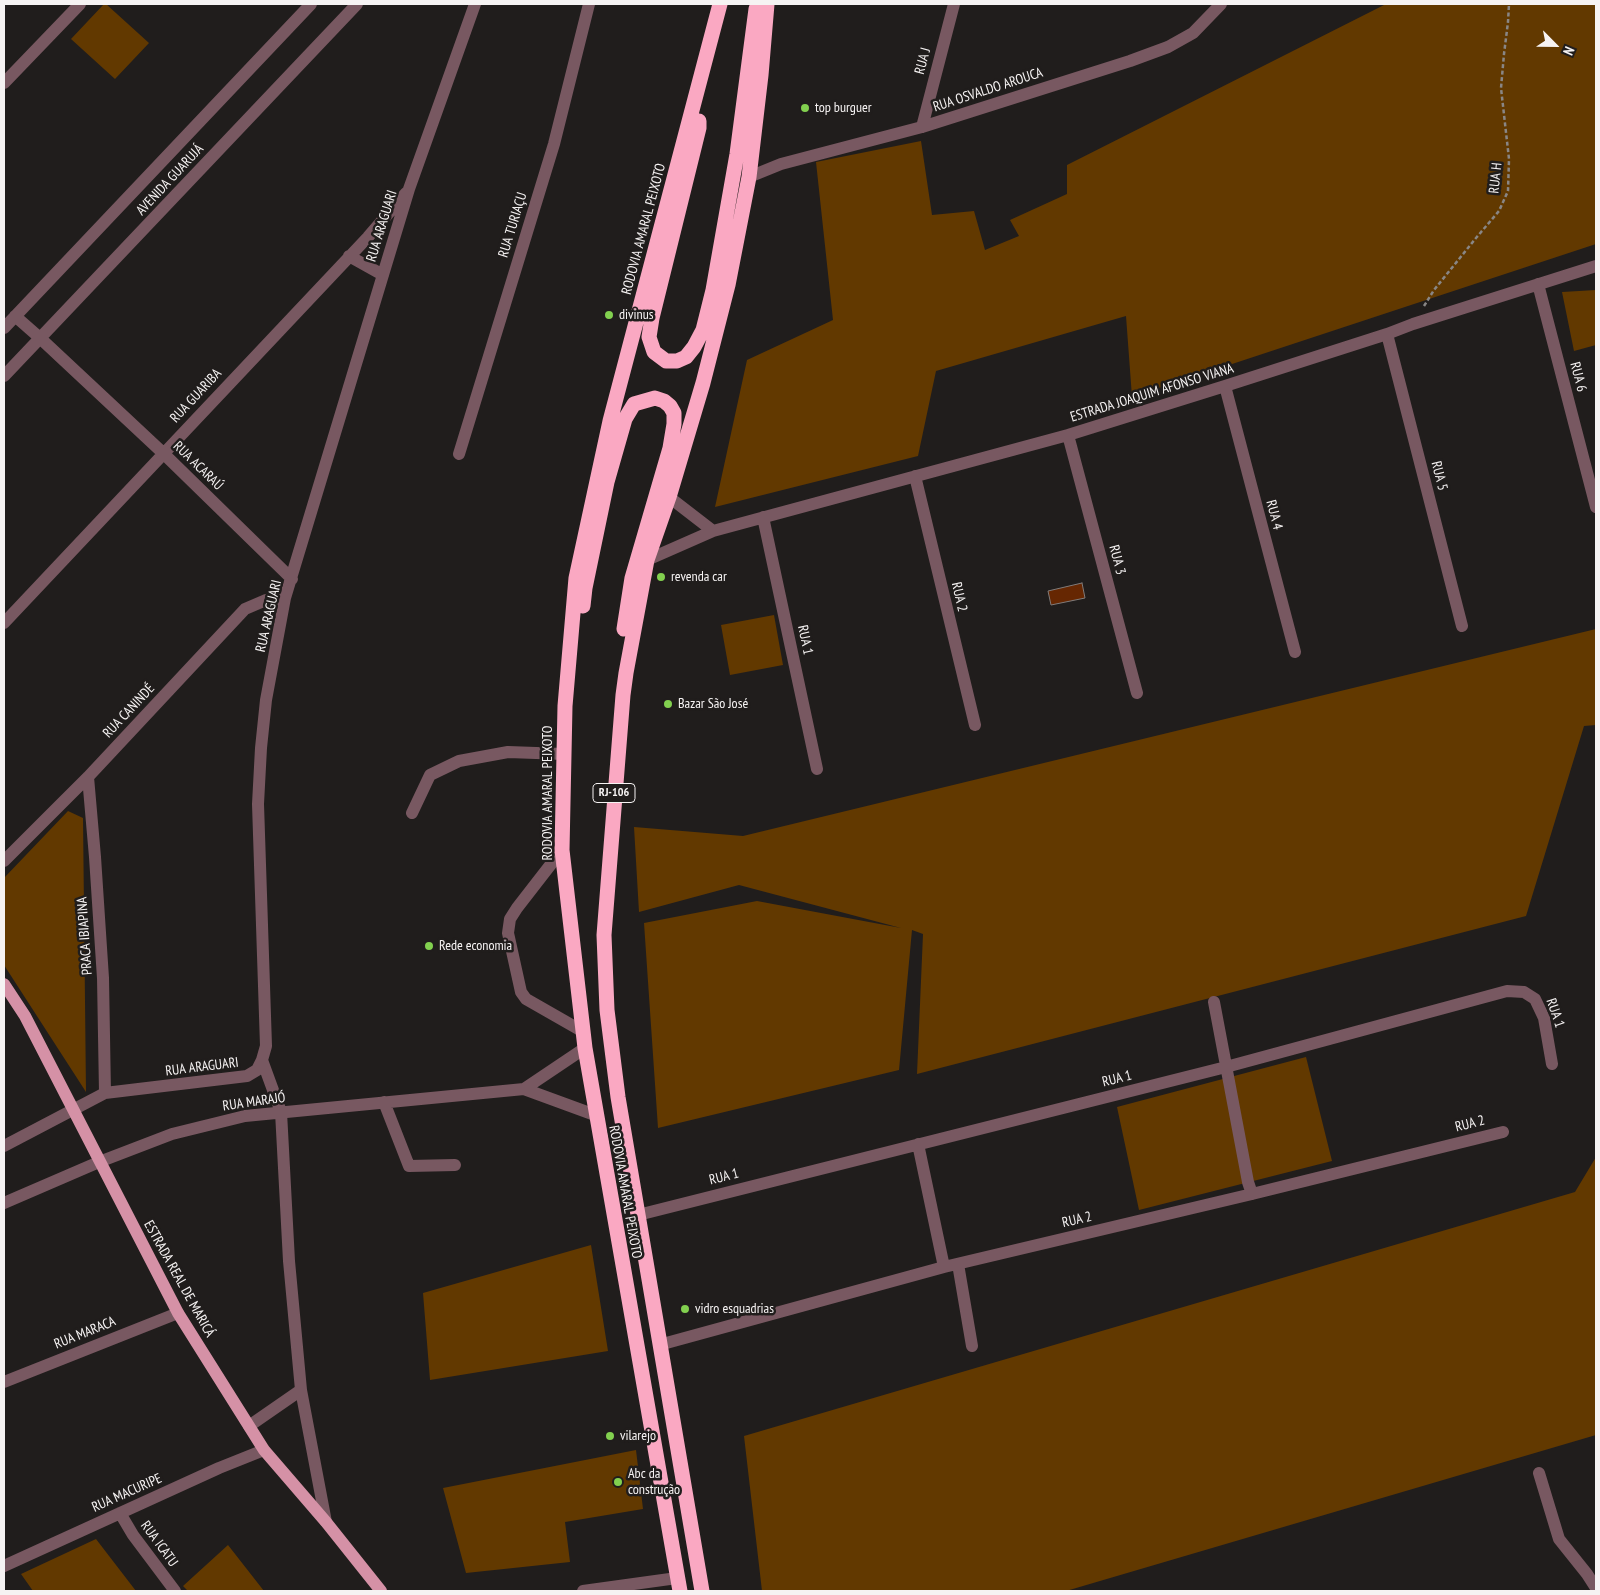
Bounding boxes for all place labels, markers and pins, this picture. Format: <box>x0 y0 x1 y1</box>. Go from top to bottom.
place label: top burguer <box>815 100 872 116</box>
marker: top burguer <box>799 102 811 114</box>
place label: divinus <box>619 307 654 323</box>
marker: divinus <box>603 309 615 321</box>
place label: revenda car <box>671 569 727 585</box>
marker: revenda car <box>655 571 667 583</box>
place label: Bazar São José <box>678 696 748 712</box>
marker: Bazar São José <box>662 698 674 710</box>
place label: Rede economia <box>439 938 512 954</box>
marker: Rede economia <box>423 940 435 952</box>
place label: vidro esquadrias <box>695 1301 774 1317</box>
marker: vidro esquadrias <box>679 1303 691 1315</box>
place label: vilarejo <box>620 1428 656 1444</box>
marker: vilarejo <box>604 1430 616 1442</box>
place label: Abc da construção <box>628 1466 680 1498</box>
marker: Abc da construção <box>612 1476 624 1488</box>

